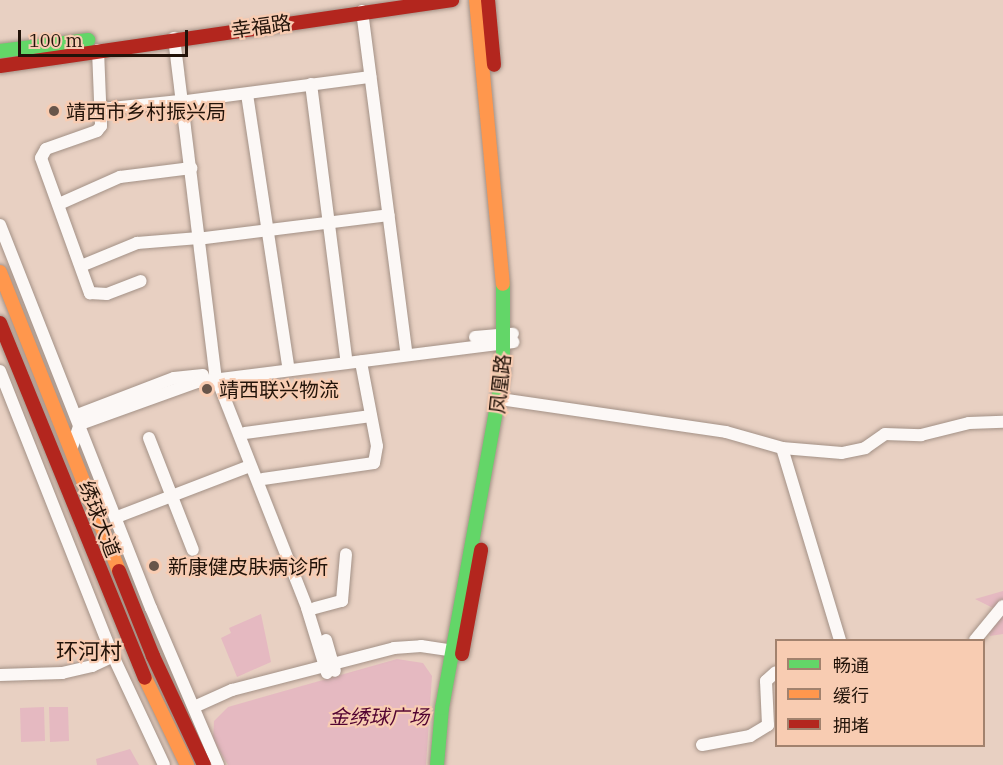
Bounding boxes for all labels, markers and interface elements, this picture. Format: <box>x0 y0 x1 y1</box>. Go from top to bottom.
street label: 幸福路 <box>230 10 292 42</box>
scale bar <box>21 18 190 56</box>
text: 100 m <box>29 29 83 52</box>
place label: 靖西市乡村振兴局 <box>66 99 226 123</box>
marker: 靖西市乡村振兴局 <box>47 104 61 118</box>
street label: 凤凰路 <box>485 353 515 415</box>
place label: 靖西联兴物流 <box>219 377 339 401</box>
marker: 靖西联兴物流 <box>200 382 214 396</box>
street label: 绣球大道 <box>74 477 126 561</box>
place label: 新康健皮肤病诊所 <box>168 554 328 578</box>
marker: 新康健皮肤病诊所 <box>145 557 163 575</box>
district label: 环河村 <box>56 638 122 664</box>
legend <box>775 639 985 747</box>
text: 畅通 <box>833 654 869 677</box>
text: 缓行 <box>833 684 869 707</box>
park label: 金绣球广场 <box>329 704 429 728</box>
text: 拥堵 <box>833 714 869 737</box>

